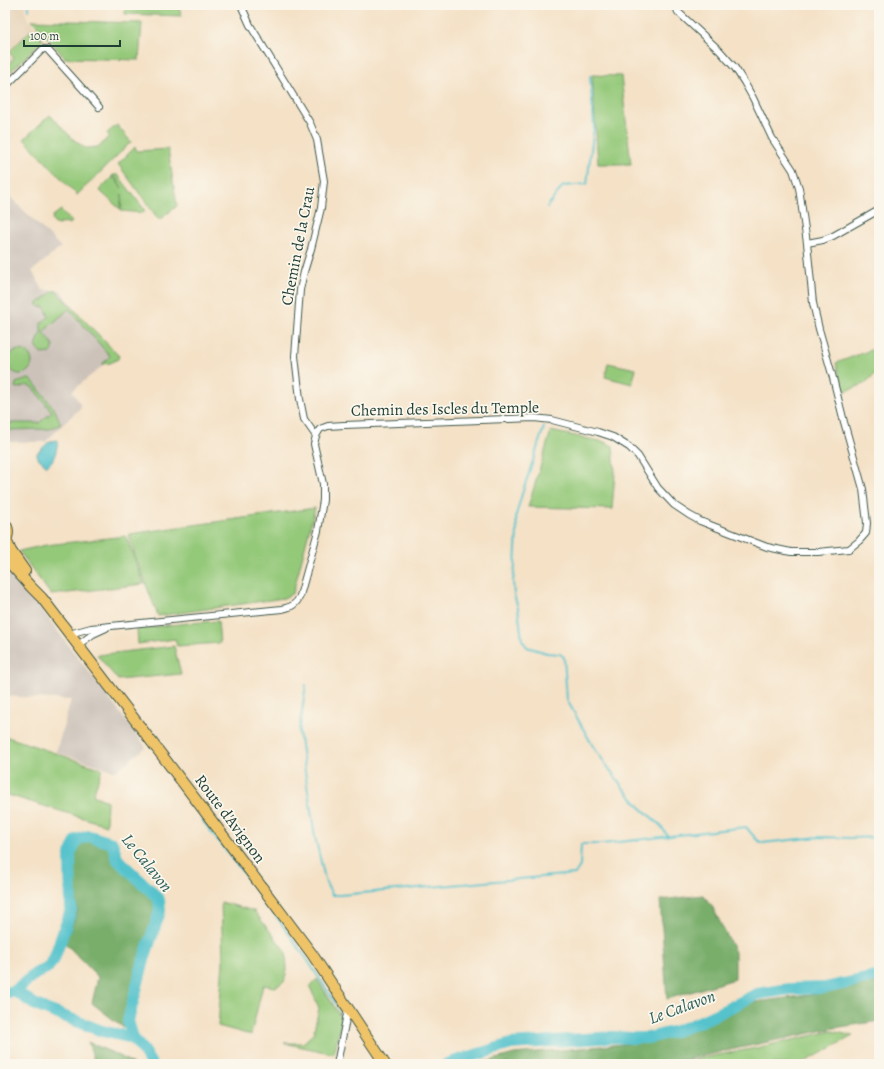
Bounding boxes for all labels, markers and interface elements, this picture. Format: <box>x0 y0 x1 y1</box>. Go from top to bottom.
scale bar <box>24 22 120 48</box>
text: 100 m <box>30 28 59 44</box>
street label: Chemin de la Crau <box>276 184 320 307</box>
street label: Chemin des Iscles du Temple <box>351 396 539 422</box>
street label: Route d'Avignon <box>189 770 271 868</box>
water label: Le Calavon <box>116 829 178 897</box>
water label: Le Calavon <box>646 984 718 1030</box>

